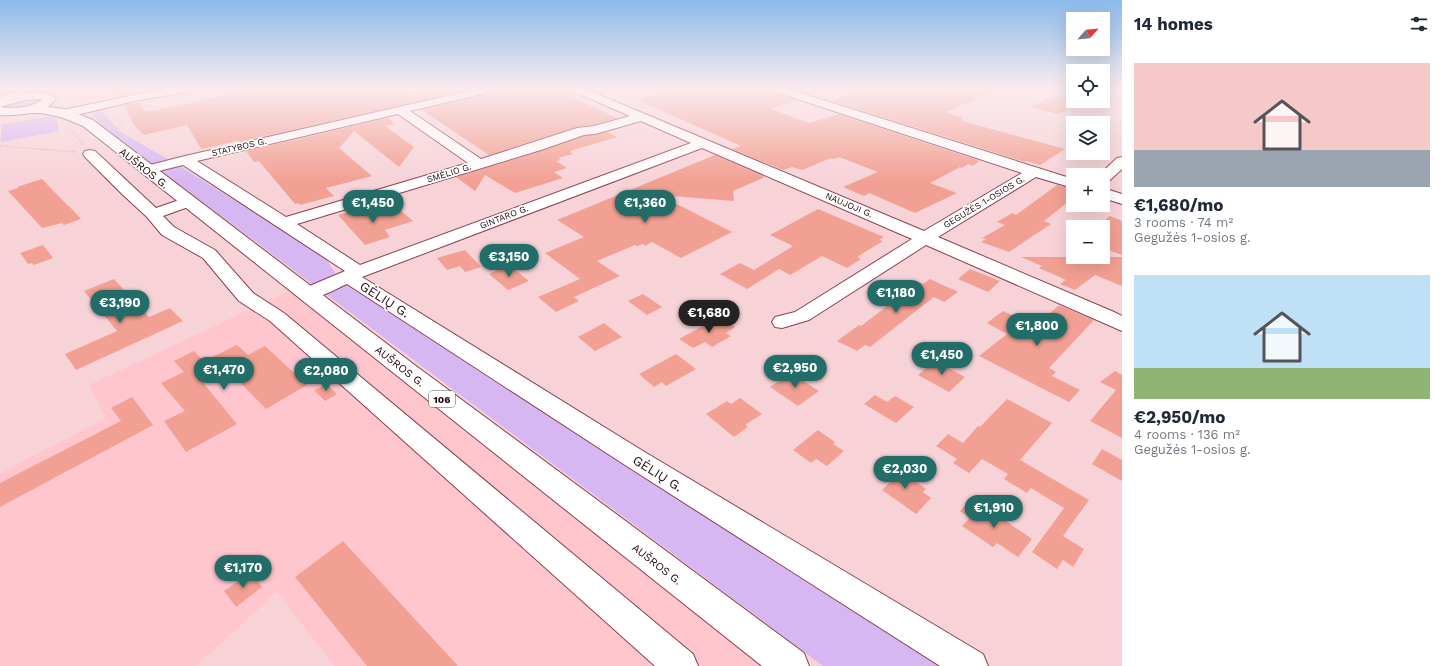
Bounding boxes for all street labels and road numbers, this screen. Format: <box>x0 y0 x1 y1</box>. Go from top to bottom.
street label: STATYBOS G. <box>211 136 267 158</box>
street label: AUŠROS G. <box>116 144 172 192</box>
street label: SMĖLIO G. <box>425 161 472 185</box>
street label: GEGUŽĖS 1-OSIOS G. <box>941 173 1026 230</box>
street label: NAUJOJI G. <box>824 191 874 219</box>
street label: GINTARO G. <box>478 203 530 231</box>
street label: GĖLIŲ G. <box>357 278 412 321</box>
street label: AUŠROS G. <box>372 342 428 390</box>
road number: 106 <box>429 391 455 407</box>
street label: GĖLIŲ G. <box>630 452 685 495</box>
street label: AUŠROS G. <box>629 540 685 588</box>

